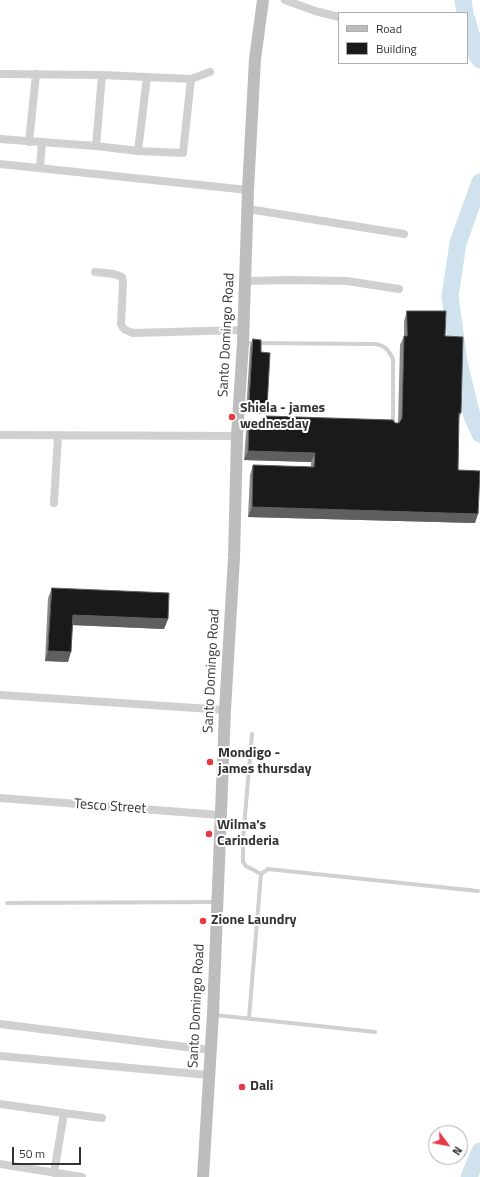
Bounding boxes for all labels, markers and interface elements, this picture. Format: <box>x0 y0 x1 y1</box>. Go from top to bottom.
legend <box>338 12 468 64</box>
text: Road <box>376 19 402 38</box>
text: Building <box>376 39 417 58</box>
street label: Santo Domingo Road <box>215 273 239 397</box>
place label: Shiela - james wednesday <box>240 401 325 434</box>
marker: Shiela - james wednesday <box>227 412 237 422</box>
street label: Santo Domingo Road <box>200 609 224 733</box>
place label: Mondigo - james thursday <box>218 746 311 778</box>
marker: Mondigo - james thursday <box>205 757 215 767</box>
street label: Tesco Street <box>73 796 147 818</box>
place label: Wilma's Carinderia <box>217 818 279 850</box>
marker: Wilma's Carinderia <box>204 829 214 839</box>
place label: Zione Laundry <box>211 913 297 929</box>
marker: Zione Laundry <box>198 916 208 926</box>
street label: Santo Domingo Road <box>185 944 209 1068</box>
place label: Dali <box>250 1079 273 1095</box>
marker: Dali <box>237 1082 247 1092</box>
north arrow <box>428 1125 468 1165</box>
scale bar <box>14 1139 83 1165</box>
text: N <box>449 1143 466 1158</box>
text: 50 m <box>19 1144 45 1163</box>

